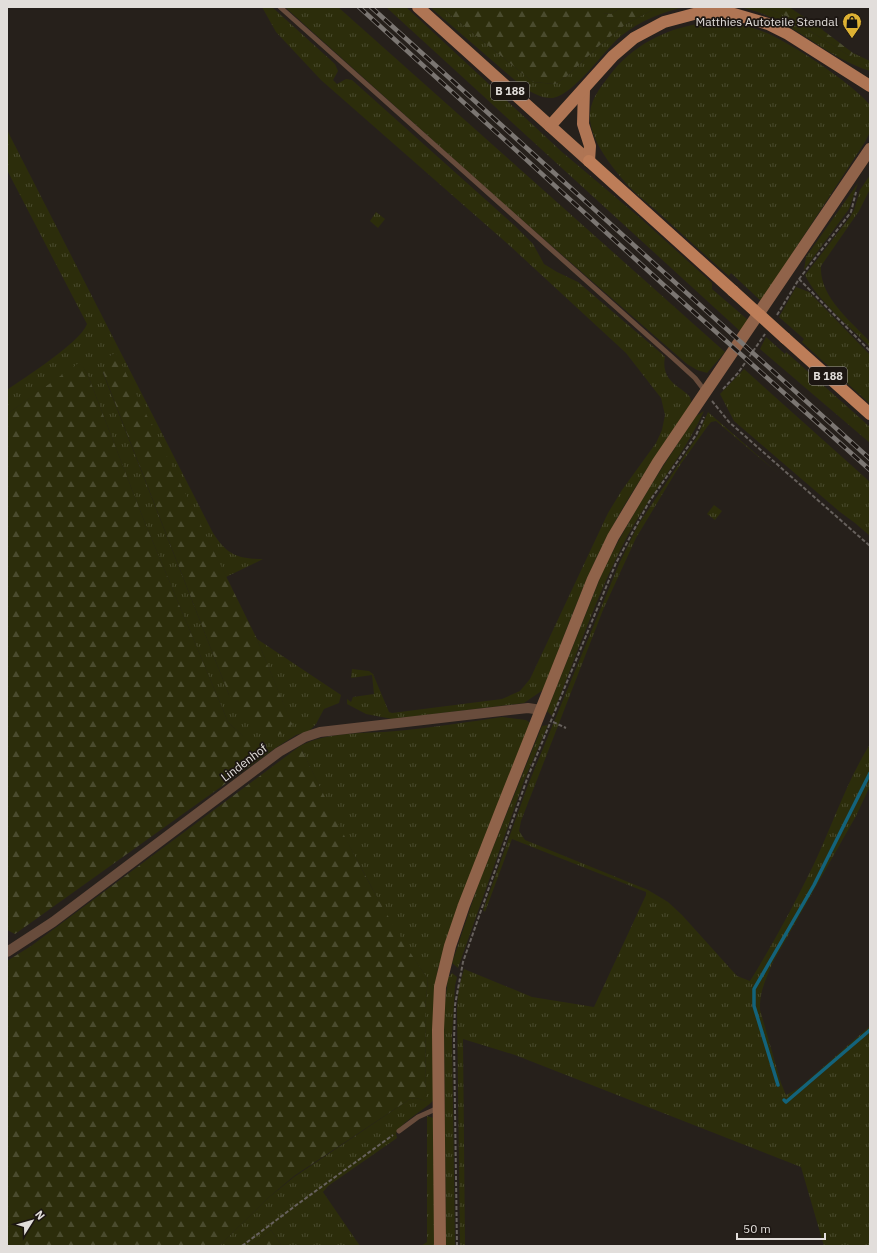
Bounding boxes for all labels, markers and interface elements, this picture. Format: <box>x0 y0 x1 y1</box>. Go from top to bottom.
shop icon: Matthies Autoteile Stendal <box>841 11 863 39</box>
place label: Matthies Autoteile Stendal <box>695 14 838 29</box>
road number: B 188 <box>491 82 529 100</box>
road number: B 188 <box>809 367 847 385</box>
street label: Lindenhof <box>218 740 270 785</box>
north arrow <box>12 1201 52 1241</box>
text: N <box>32 1208 48 1222</box>
scale bar <box>737 1215 825 1241</box>
text: 50 m <box>743 1221 771 1236</box>

